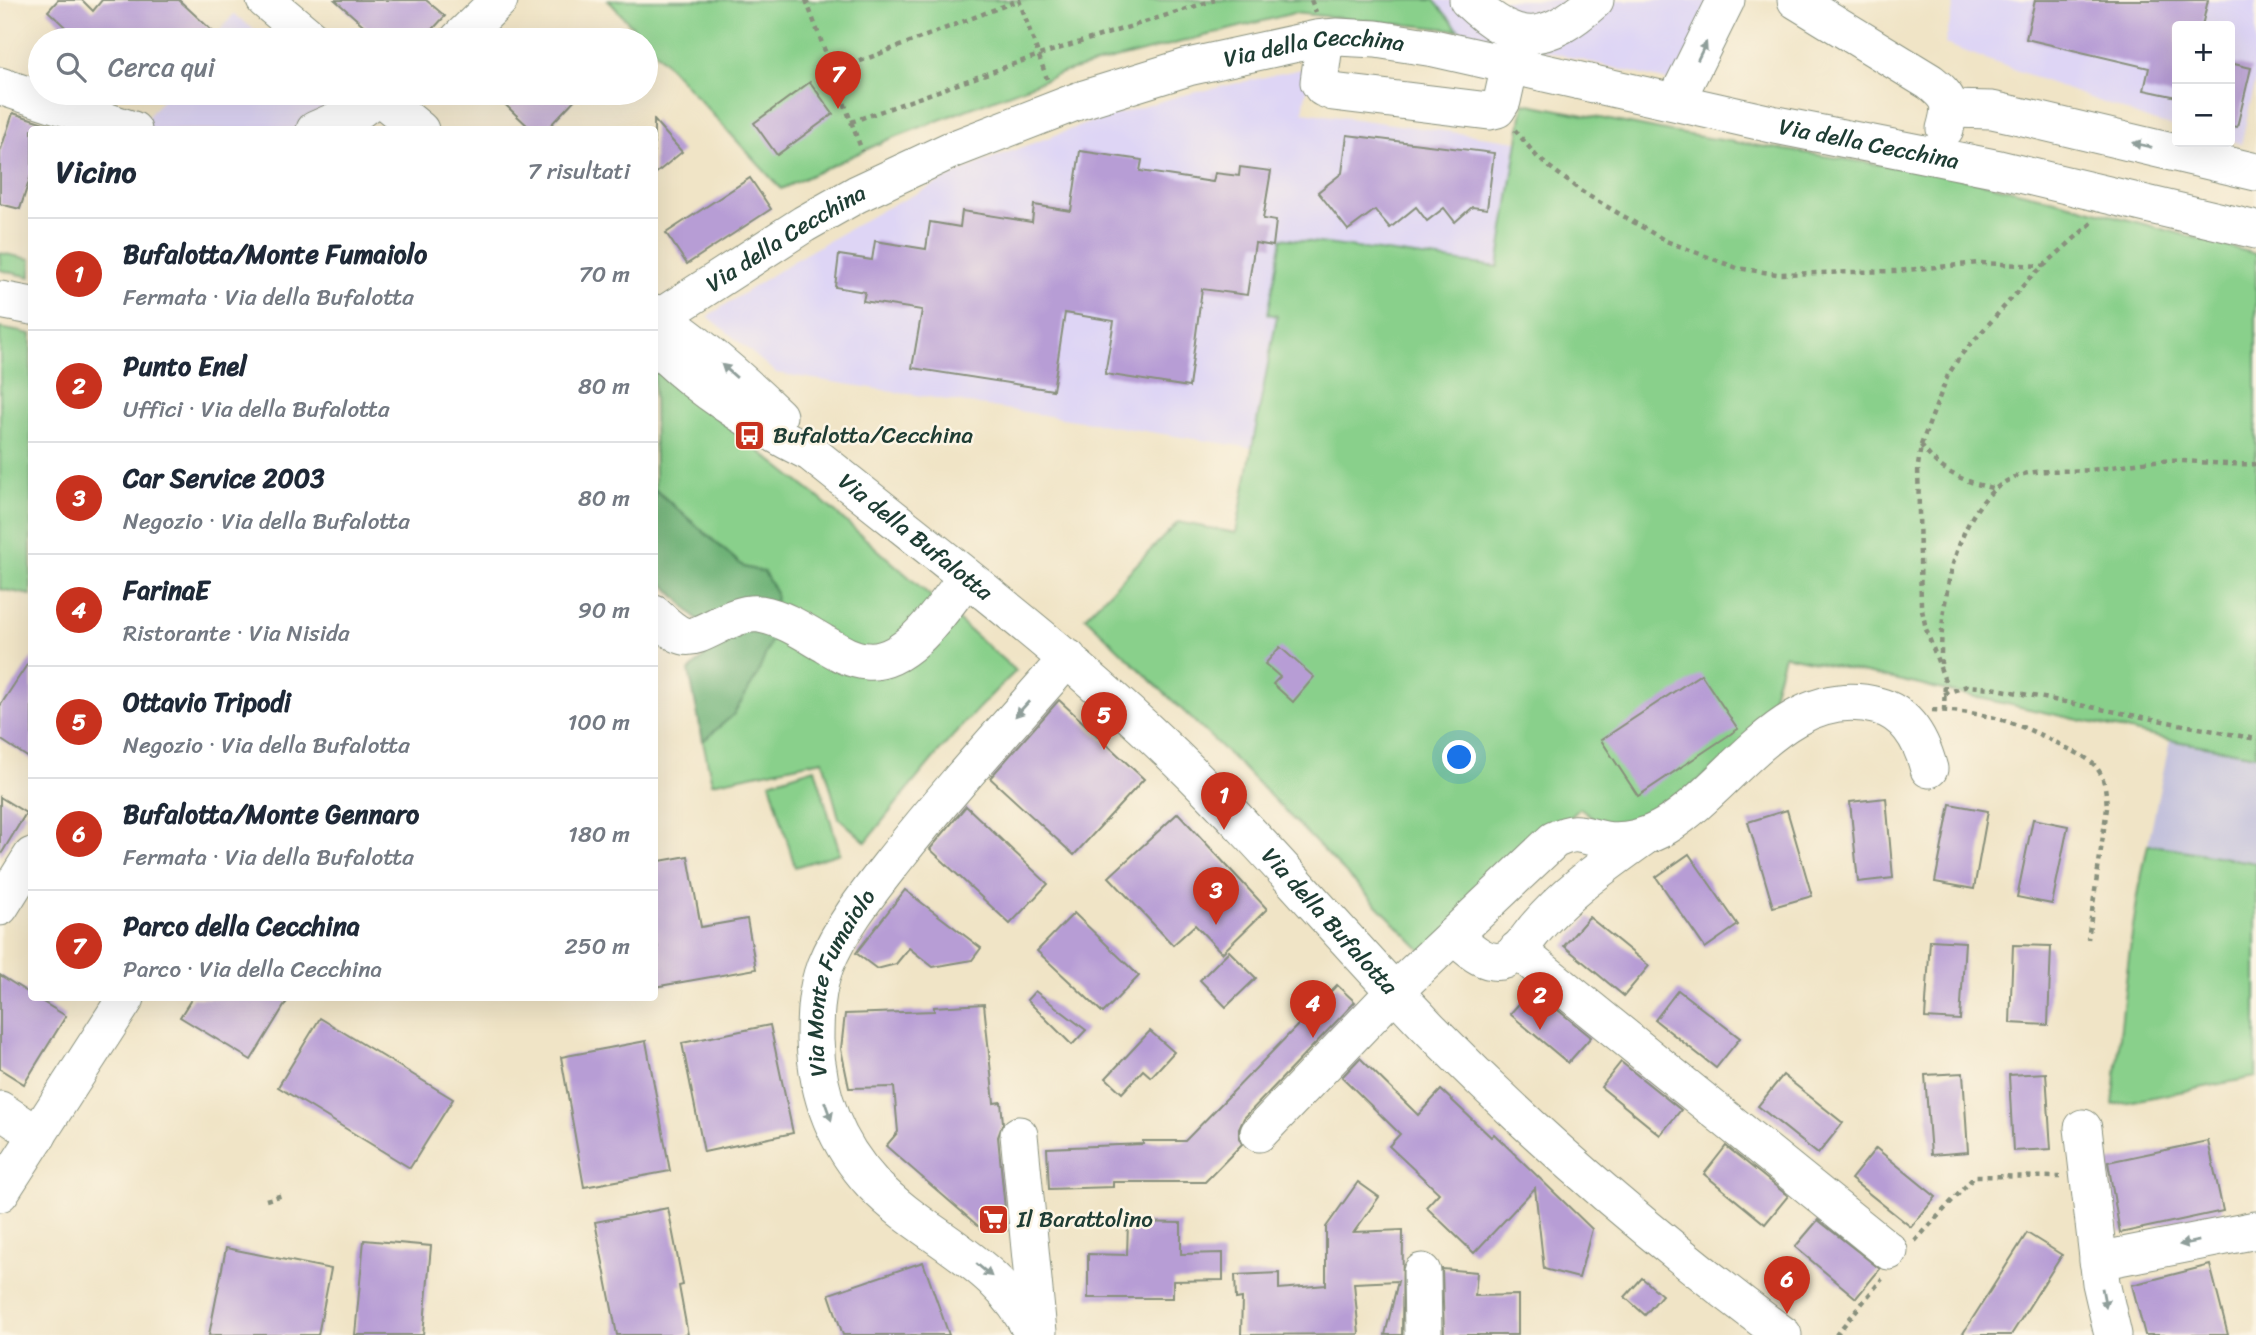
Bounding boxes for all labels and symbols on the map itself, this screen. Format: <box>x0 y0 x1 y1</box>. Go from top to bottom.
street label: Via della Cecchina <box>1220 16 1408 79</box>
one-way arrow <box>1696 41 1707 61</box>
pin: 7 <box>815 51 861 109</box>
street label: Via della Cecchina <box>1775 106 1963 181</box>
one-way arrow <box>2131 139 2153 150</box>
street label: Via della Cecchina <box>697 172 873 303</box>
one-way arrow <box>720 364 737 379</box>
place label: Bufalotta/Cecchina <box>773 415 973 456</box>
bus stop icon: Bufalotta/Cecchina <box>733 418 767 452</box>
street label: Via della Bufalotta <box>829 462 1003 612</box>
pin: 5 <box>1081 692 1127 750</box>
one-way arrow <box>1014 700 1030 718</box>
your location <box>1442 740 1476 774</box>
pin: 1 <box>1201 772 1247 830</box>
street label: Via della Bufalotta <box>1251 837 1409 1005</box>
pin: 3 <box>1193 867 1239 925</box>
street label: Via Monte Fumaiolo <box>794 879 886 1080</box>
pin: 2 <box>1517 972 1563 1030</box>
pin: 4 <box>1290 980 1336 1038</box>
one-way arrow <box>822 1101 833 1122</box>
place label: Il Barattolino <box>1016 1199 1153 1240</box>
supermarket icon: Il Barattolino <box>977 1202 1011 1236</box>
one-way arrow <box>2178 1238 2200 1249</box>
pin: 6 <box>1764 1256 1810 1314</box>
one-way arrow <box>975 1263 993 1278</box>
one-way arrow <box>2099 1287 2110 1309</box>

